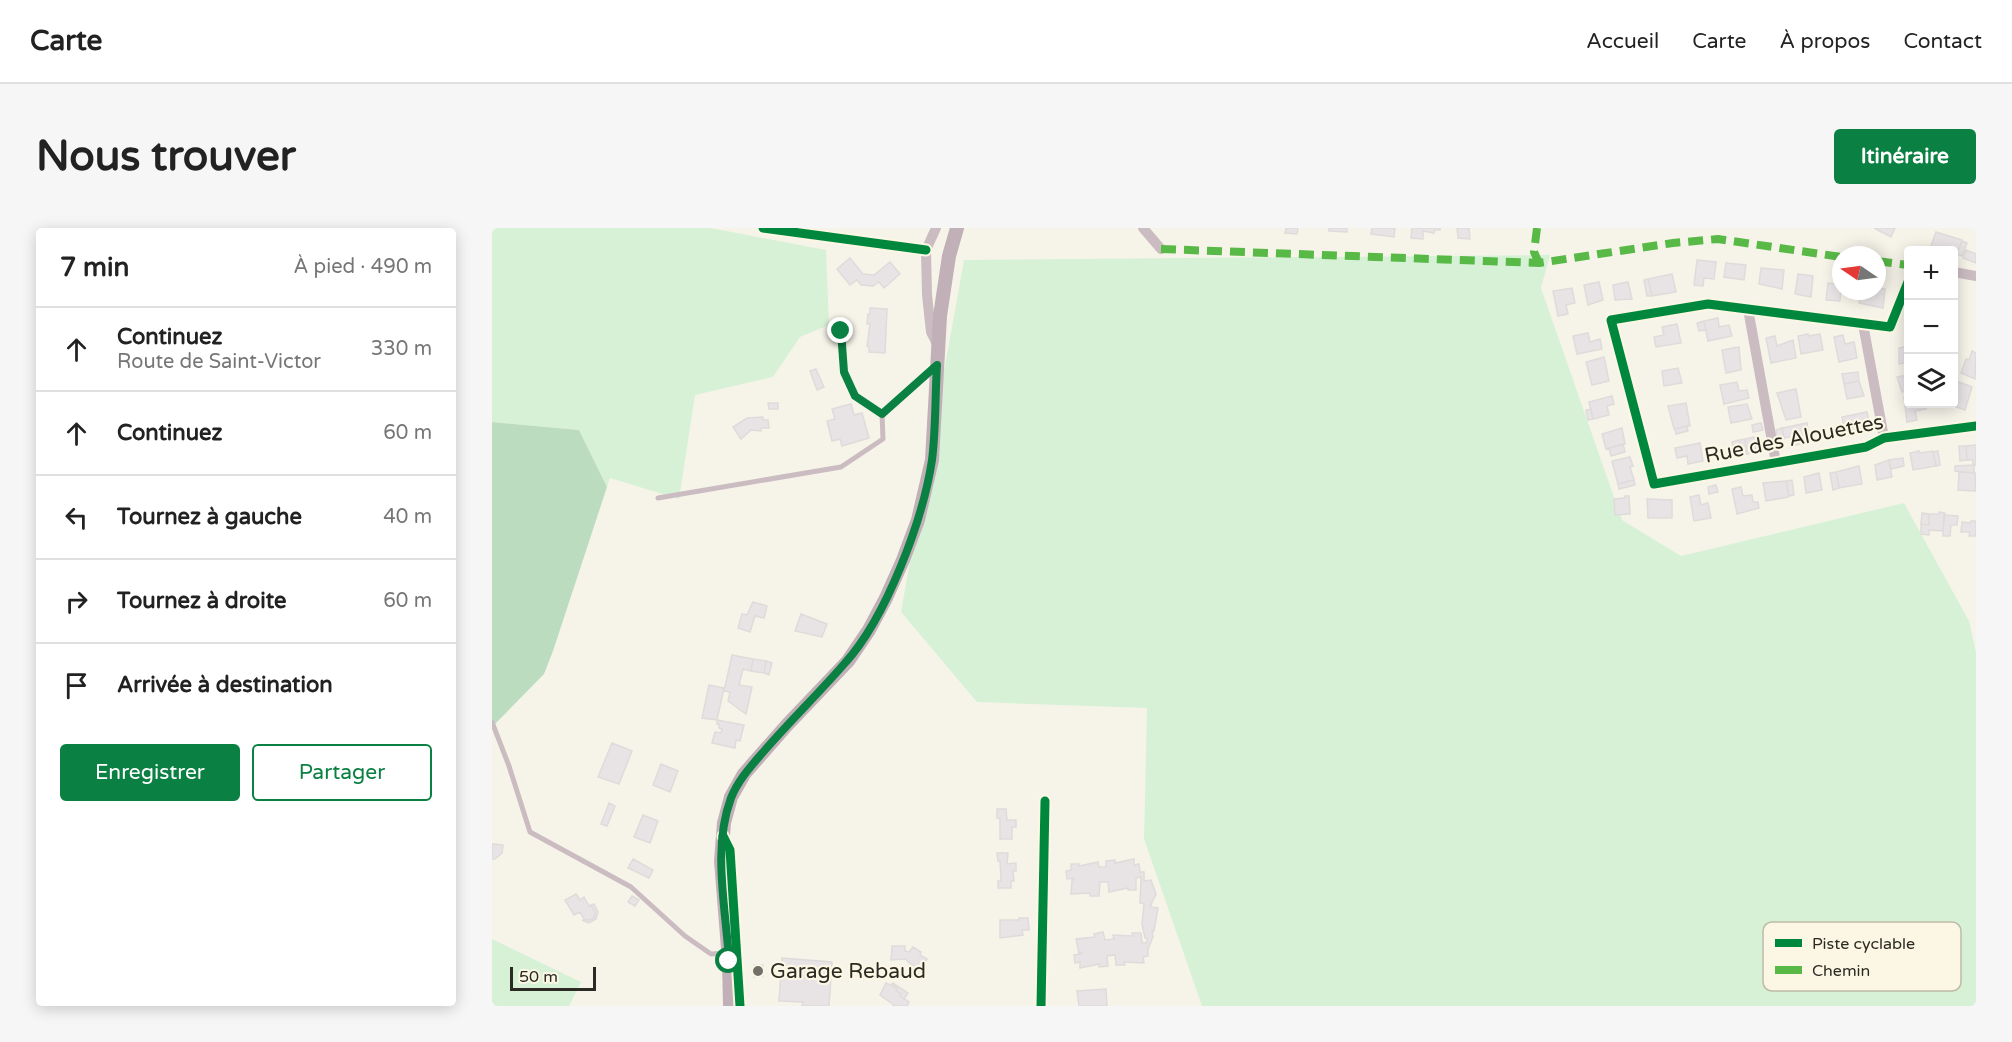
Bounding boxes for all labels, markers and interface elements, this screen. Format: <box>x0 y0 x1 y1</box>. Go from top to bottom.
text: Carte <box>30 24 102 58</box>
text: Accueil <box>1586 29 1659 54</box>
text: Carte <box>1692 29 1746 54</box>
text: À propos <box>1779 29 1870 54</box>
text: Contact <box>1903 29 1982 54</box>
button: Itinéraire <box>1834 129 1976 184</box>
text: Nous trouver <box>36 131 296 182</box>
north arrow <box>1832 246 1886 300</box>
map controls <box>1904 246 1958 408</box>
button: + <box>1904 246 1958 300</box>
text: 7 min <box>60 252 129 283</box>
text: À pied · 490 m <box>294 255 432 279</box>
button: − <box>1904 300 1958 354</box>
route end <box>827 317 853 343</box>
text: Continuez <box>117 324 222 350</box>
icon: ahead <box>60 333 93 366</box>
text: 330 m <box>371 337 432 361</box>
text: Route de Saint-Victor <box>117 350 321 374</box>
button: layers <box>1904 354 1958 408</box>
street label: Rue des Alouettes <box>1702 409 1886 469</box>
icon: ahead <box>60 417 93 450</box>
text: Continuez <box>117 420 222 446</box>
text: 60 m <box>383 421 432 445</box>
icon: left <box>60 501 93 534</box>
text: Tournez à gauche <box>117 504 302 530</box>
text: 40 m <box>383 505 432 529</box>
icon: right <box>60 585 93 618</box>
text: Tournez à droite <box>117 588 286 614</box>
text: 60 m <box>383 589 432 613</box>
icon: arrive <box>60 669 93 702</box>
text: Arrivée à destination <box>117 672 333 698</box>
button: Enregistrer <box>60 744 240 801</box>
button: Partager <box>252 744 432 801</box>
legend <box>1763 922 1961 991</box>
text: Piste cyclable <box>1812 934 1915 954</box>
route start <box>715 947 741 973</box>
place label: Garage Rebaud <box>770 959 926 984</box>
text: Chemin <box>1812 961 1870 981</box>
scale bar <box>510 964 596 992</box>
marker: Garage Rebaud <box>751 964 765 978</box>
text: 50 m <box>519 967 558 987</box>

